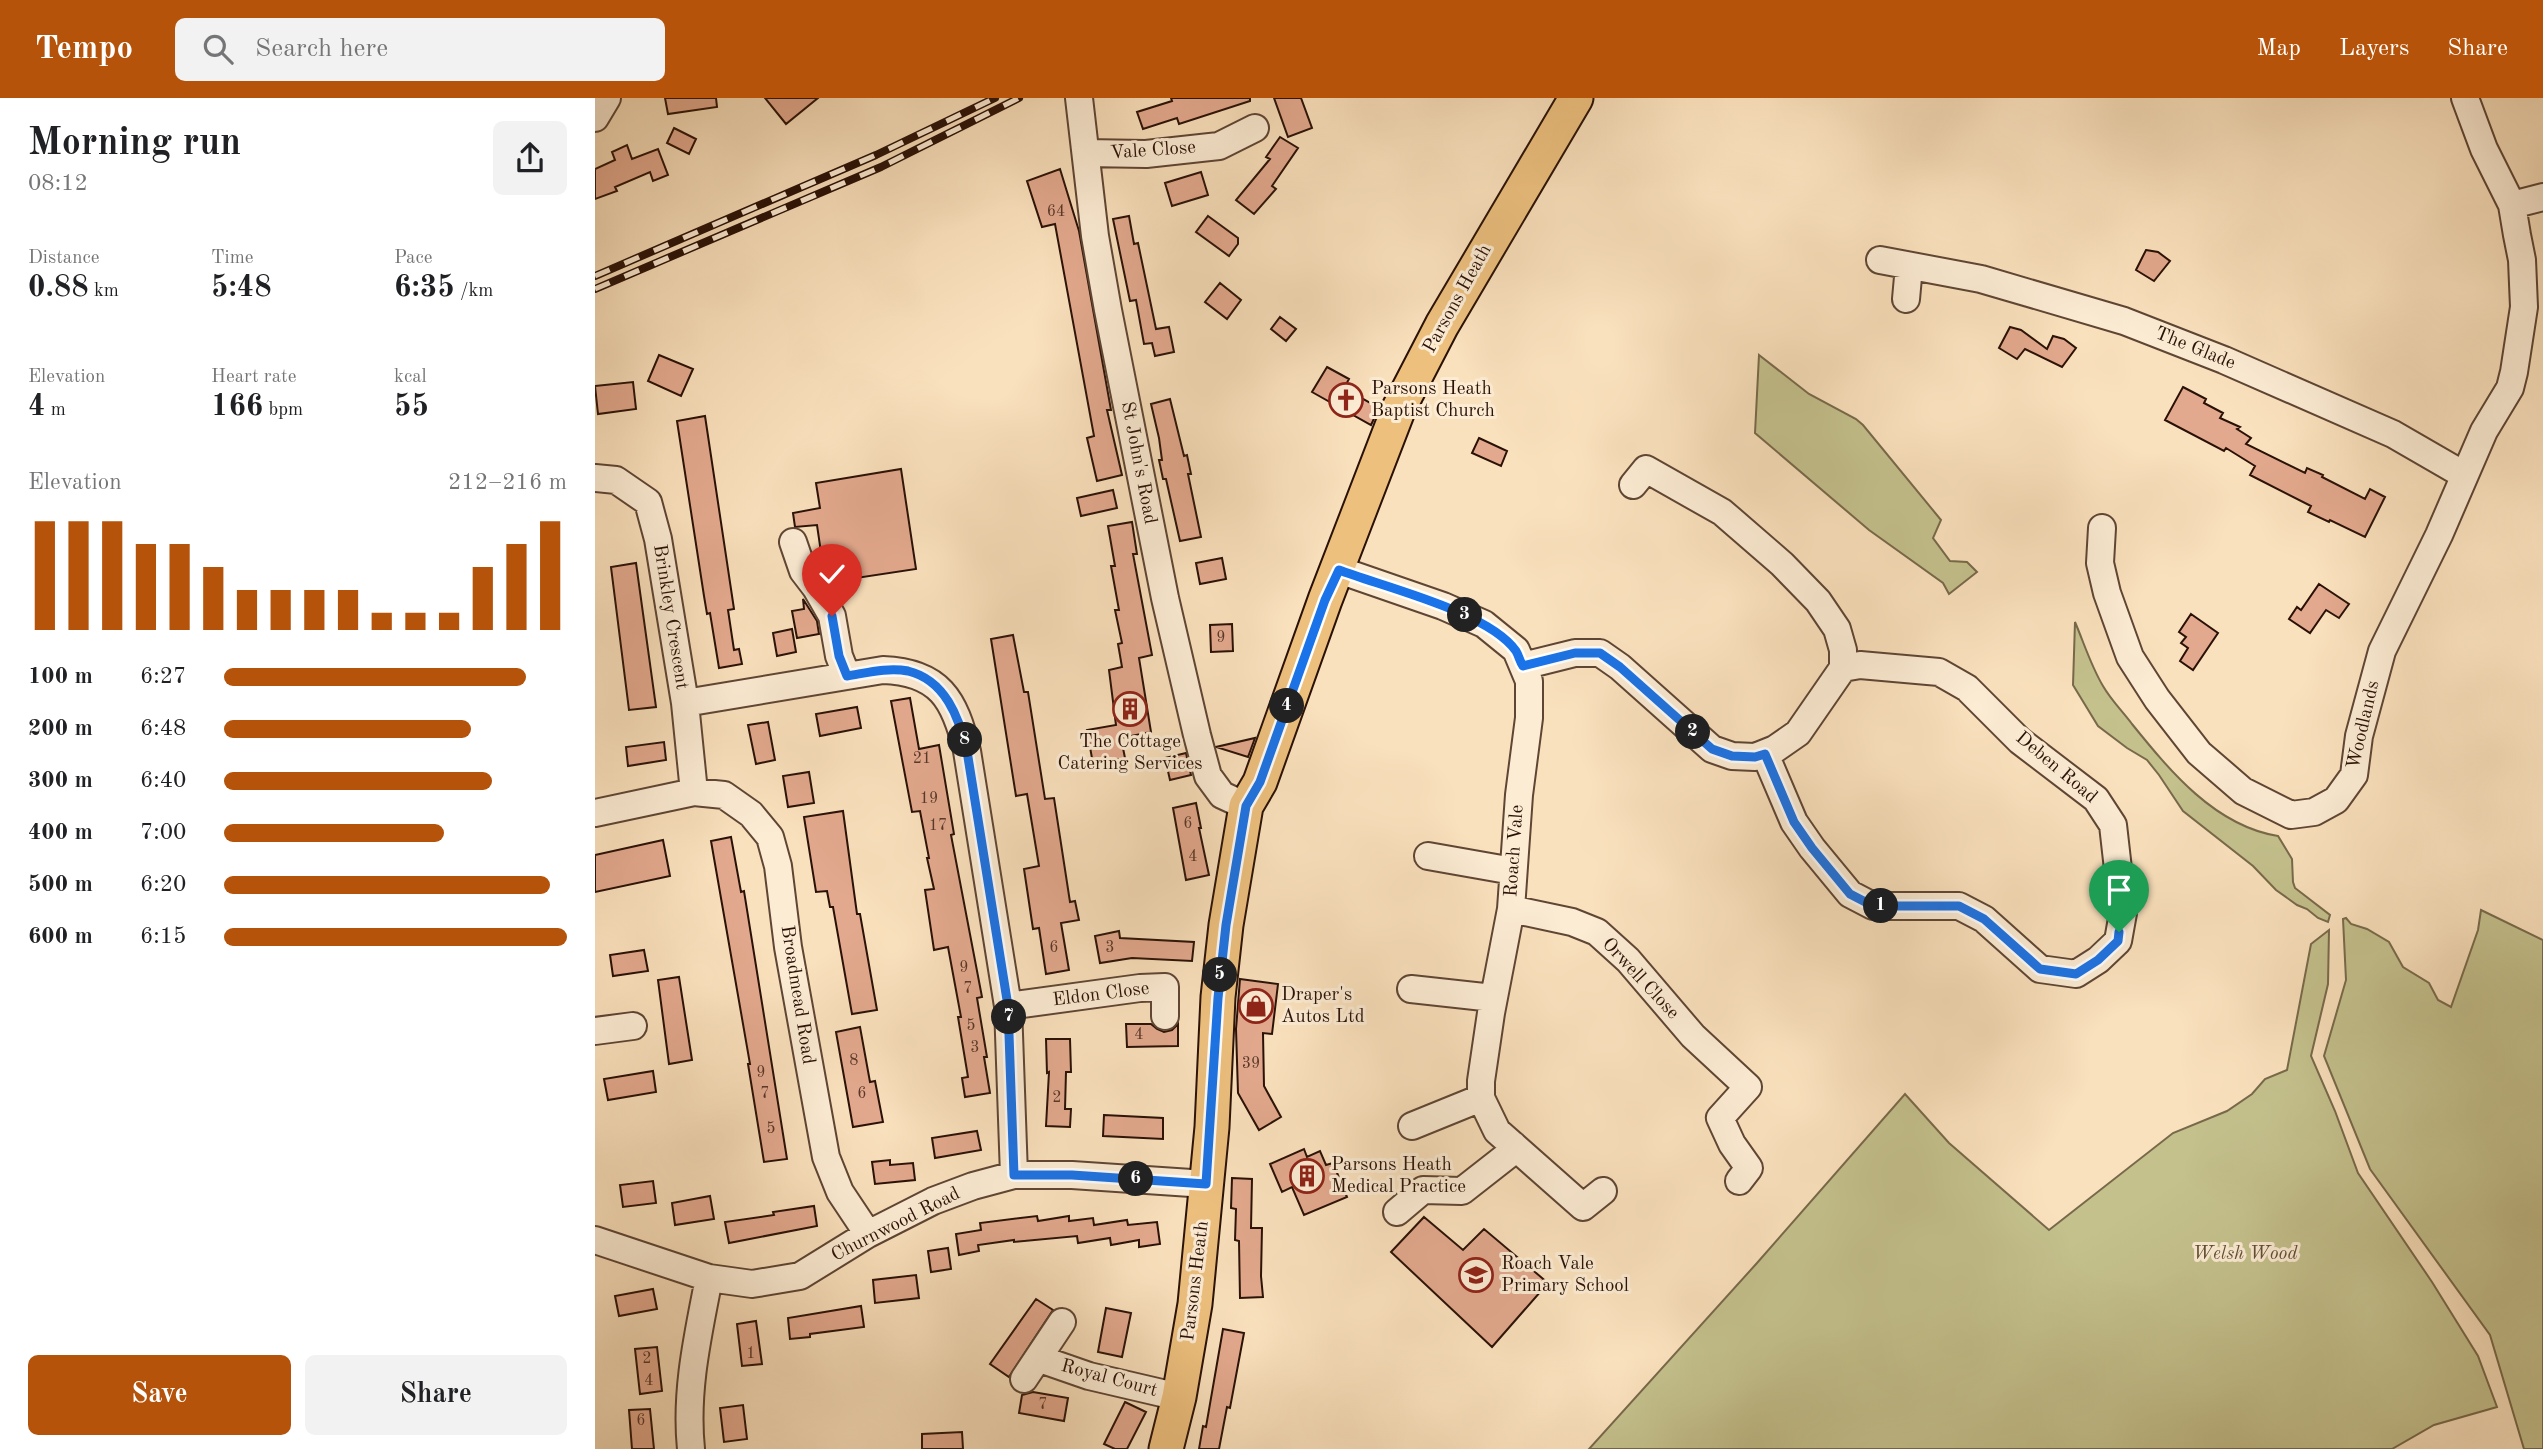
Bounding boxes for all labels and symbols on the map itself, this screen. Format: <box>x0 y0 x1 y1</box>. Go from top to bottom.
street label: Vale Close <box>1109 139 1197 163</box>
house number: 64 <box>1047 204 1065 220</box>
street label: Parsons Heath <box>1420 242 1496 356</box>
street label: The Glade <box>2152 324 2238 374</box>
place label: Parsons Heath Baptist Church <box>1371 380 1495 421</box>
church icon: Parsons Heath Baptist Church <box>1327 381 1365 419</box>
street label: St John's Road <box>1117 400 1159 526</box>
street label: Brinkley Crescent <box>649 543 691 691</box>
pin <box>802 544 862 616</box>
pin: 3 <box>1447 598 1483 632</box>
house number: 9 <box>1216 630 1226 646</box>
street label: Woodlands <box>2345 679 2383 771</box>
pin: 4 <box>1269 688 1305 724</box>
building icon: The Cottage Catering Services <box>1111 690 1149 728</box>
pin: 2 <box>1675 714 1711 750</box>
pin: 8 <box>947 722 983 758</box>
street label: Deben Road <box>2012 729 2100 807</box>
place label: The Cottage Catering Services <box>1057 733 1203 774</box>
house number: 21 <box>913 751 931 767</box>
house number: 19 <box>920 791 938 807</box>
street label: Roach Vale <box>1502 804 1528 898</box>
house number: 6 <box>1183 816 1193 832</box>
house number: 17 <box>929 818 947 834</box>
house number: 4 <box>1188 849 1198 865</box>
pin <box>2089 860 2149 932</box>
pin: 1 <box>1863 888 1899 924</box>
street label: Broadmead Road <box>777 924 817 1066</box>
street label: Orwell Close <box>1598 935 1682 1023</box>
house number: 6 <box>1049 940 1059 956</box>
house number: 3 <box>1105 940 1115 956</box>
pin: 5 <box>1203 958 1237 992</box>
house number: 9 <box>959 960 969 976</box>
street label: Eldon Close <box>1051 980 1151 1010</box>
house number: 7 <box>963 981 973 997</box>
place label: Draper's Autos Ltd <box>1281 986 1365 1027</box>
shop icon: Draper's Autos Ltd <box>1237 987 1275 1025</box>
pin: 7 <box>991 1000 1027 1034</box>
house number: 5 <box>966 1018 976 1034</box>
house number: 4 <box>1134 1027 1144 1043</box>
house number: 3 <box>970 1040 980 1056</box>
house number: 8 <box>849 1053 859 1069</box>
house number: 39 <box>1242 1056 1260 1072</box>
house number: 9 <box>756 1065 766 1081</box>
house number: 7 <box>760 1086 770 1102</box>
house number: 6 <box>857 1086 867 1102</box>
house number: 2 <box>1052 1090 1062 1106</box>
house number: 5 <box>766 1121 776 1137</box>
place label: Parsons Heath Medical Practice <box>1331 1156 1466 1197</box>
building icon: Parsons Heath Medical Practice <box>1288 1157 1326 1195</box>
pin: 6 <box>1119 1162 1153 1196</box>
street label: Churnwood Road <box>829 1184 963 1266</box>
street label: Parsons Heath <box>1179 1220 1213 1342</box>
park label: Welsh Wood <box>2193 1245 2298 1264</box>
place label: Roach Vale Primary School <box>1501 1255 1629 1296</box>
school or university icon: Roach Vale Primary School <box>1457 1256 1495 1294</box>
house number: 1 <box>746 1346 756 1362</box>
house number: 2 <box>642 1351 652 1367</box>
street label: Royal Court <box>1059 1357 1159 1401</box>
house number: 4 <box>644 1373 654 1389</box>
house number: 7 <box>1038 1397 1048 1413</box>
house number: 6 <box>636 1413 646 1429</box>

